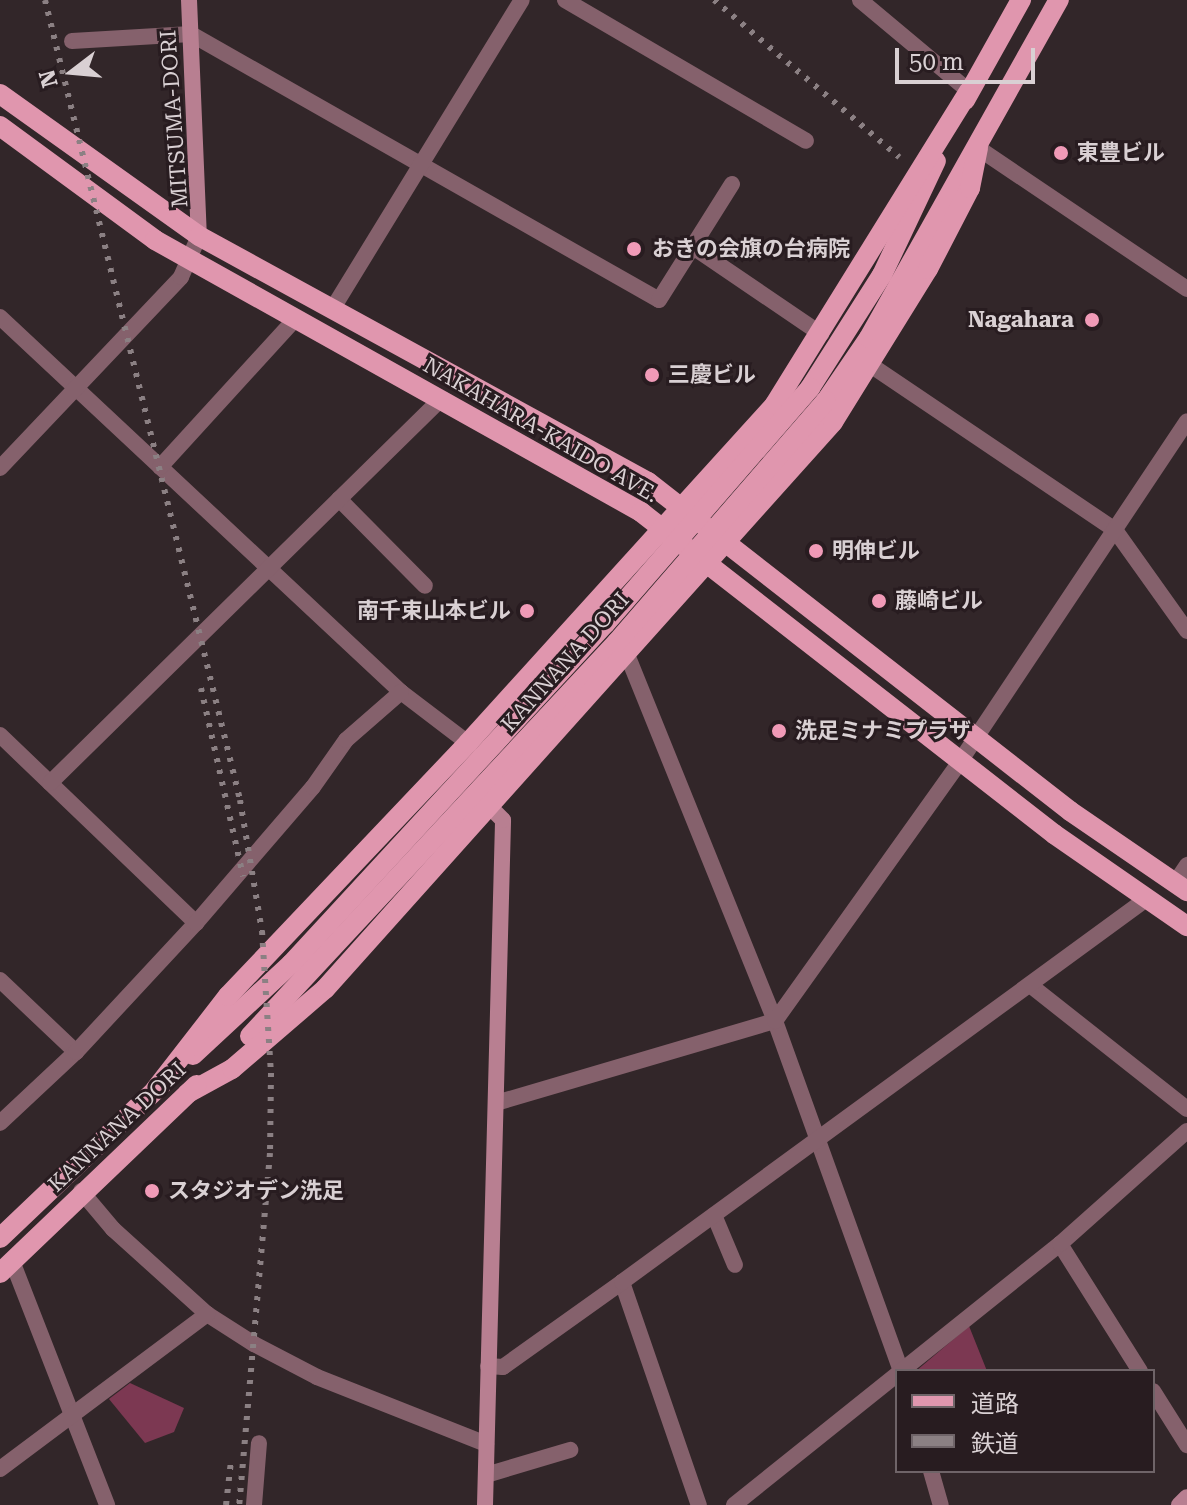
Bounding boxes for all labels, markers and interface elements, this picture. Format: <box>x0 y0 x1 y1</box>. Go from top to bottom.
street label: MITSUMA-DORI <box>155 29 193 209</box>
north arrow <box>32 32 112 112</box>
scale bar <box>899 32 1039 82</box>
text: 50 m <box>909 48 964 76</box>
text: N <box>34 67 63 90</box>
place label: 東豊ビル <box>1077 140 1165 166</box>
marker: 東豊ビル <box>1052 144 1070 162</box>
place label: おきの会旗の台病院 <box>652 236 850 262</box>
marker: おきの会旗の台病院 <box>623 238 645 260</box>
place label: Nagahara <box>968 307 1074 333</box>
marker: Nagahara <box>1081 309 1103 331</box>
street label: NAKAHARA-KAIDO AVE. <box>419 352 663 508</box>
place label: 三慶ビル <box>668 362 756 388</box>
marker: 三慶ビル <box>643 366 661 384</box>
place label: 明伸ビル <box>832 538 920 564</box>
marker: 明伸ビル <box>807 542 825 560</box>
street label: KANNANA DORI <box>495 587 635 737</box>
place label: 藤崎ビル <box>895 588 983 614</box>
marker: 藤崎ビル <box>870 592 888 610</box>
place label: 南千束山本ビル <box>357 598 511 624</box>
marker: 南千束山本ビル <box>518 602 536 620</box>
place label: 洗足ミナミプラザ <box>795 718 971 744</box>
marker: 洗足ミナミプラザ <box>770 722 788 740</box>
street label: KANNANA DORI <box>43 1056 191 1198</box>
place label: スタジオデン洗足 <box>168 1178 344 1204</box>
marker: スタジオデン洗足 <box>143 1182 161 1200</box>
legend <box>895 1369 1155 1473</box>
text: 道路 <box>971 1390 1019 1418</box>
text: 鉄道 <box>971 1430 1019 1458</box>

